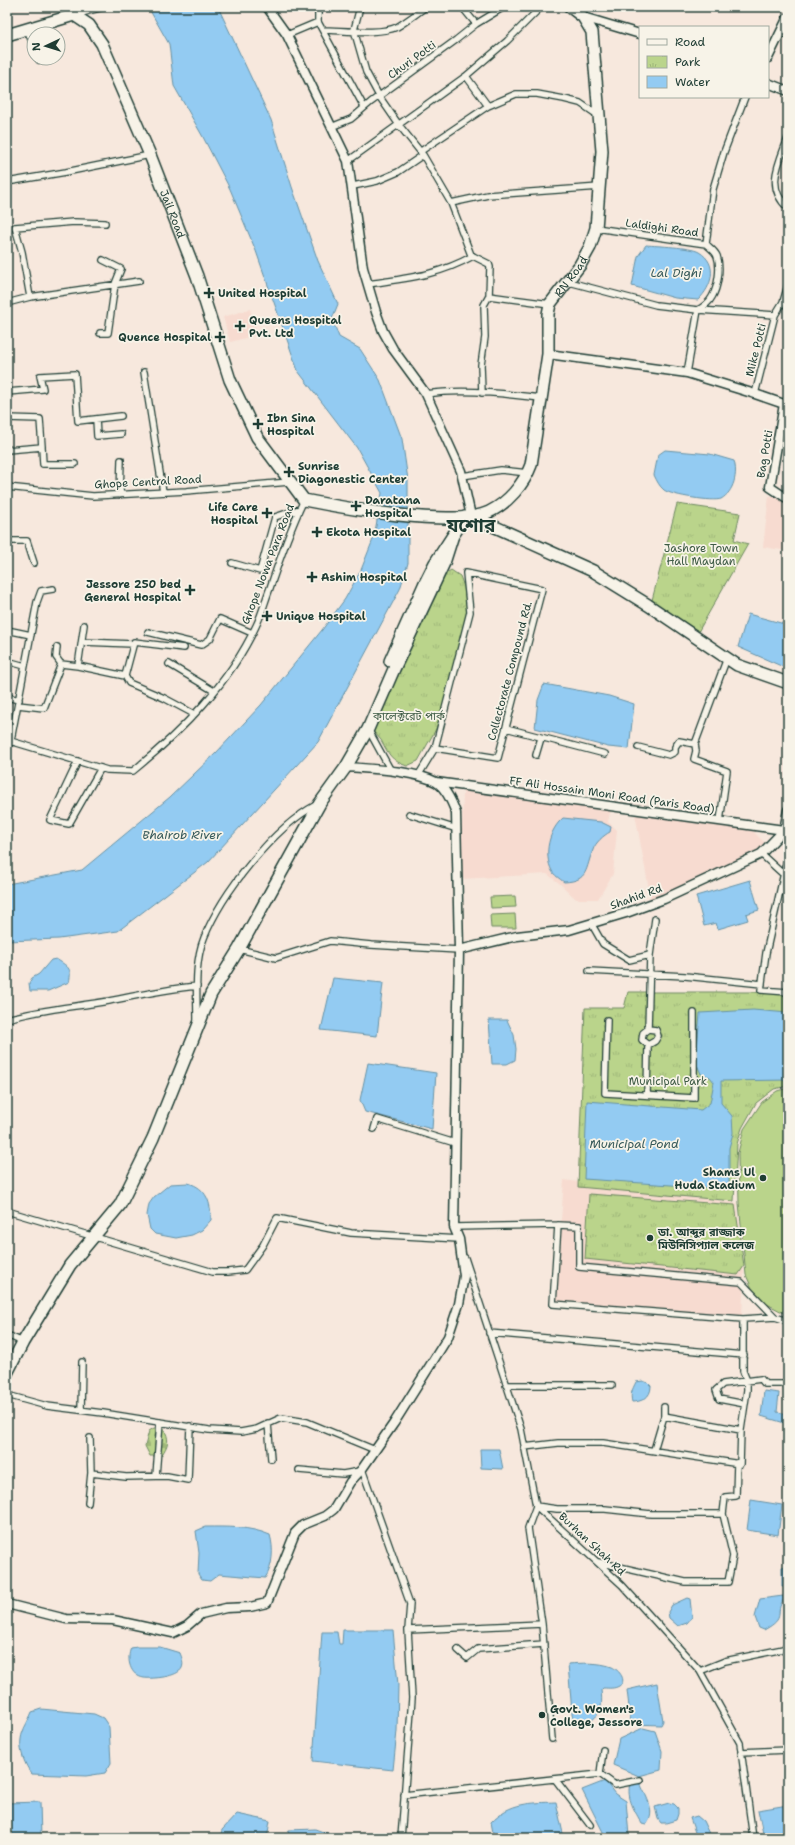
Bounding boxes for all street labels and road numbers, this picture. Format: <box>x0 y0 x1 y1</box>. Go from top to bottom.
street label: Churi Potti <box>385 37 439 83</box>
street label: Jail Road <box>157 187 189 240</box>
street label: Laldighi Road <box>624 215 700 241</box>
street label: RN Road <box>551 253 591 300</box>
street label: Mike Potti <box>742 322 770 378</box>
street label: Bag Potti <box>753 429 777 479</box>
street label: Ghope Central Road <box>94 472 202 492</box>
street label: Ghope Nowa Para Road <box>238 502 298 626</box>
street label: Collectorate Compound Rd. <box>484 599 536 742</box>
street label: FF Ali Hossain Moni Road (Paris Road) <box>508 773 716 817</box>
street label: Shahid Rd <box>608 881 664 913</box>
street label: Burhan Shah Rd <box>555 1509 629 1579</box>

